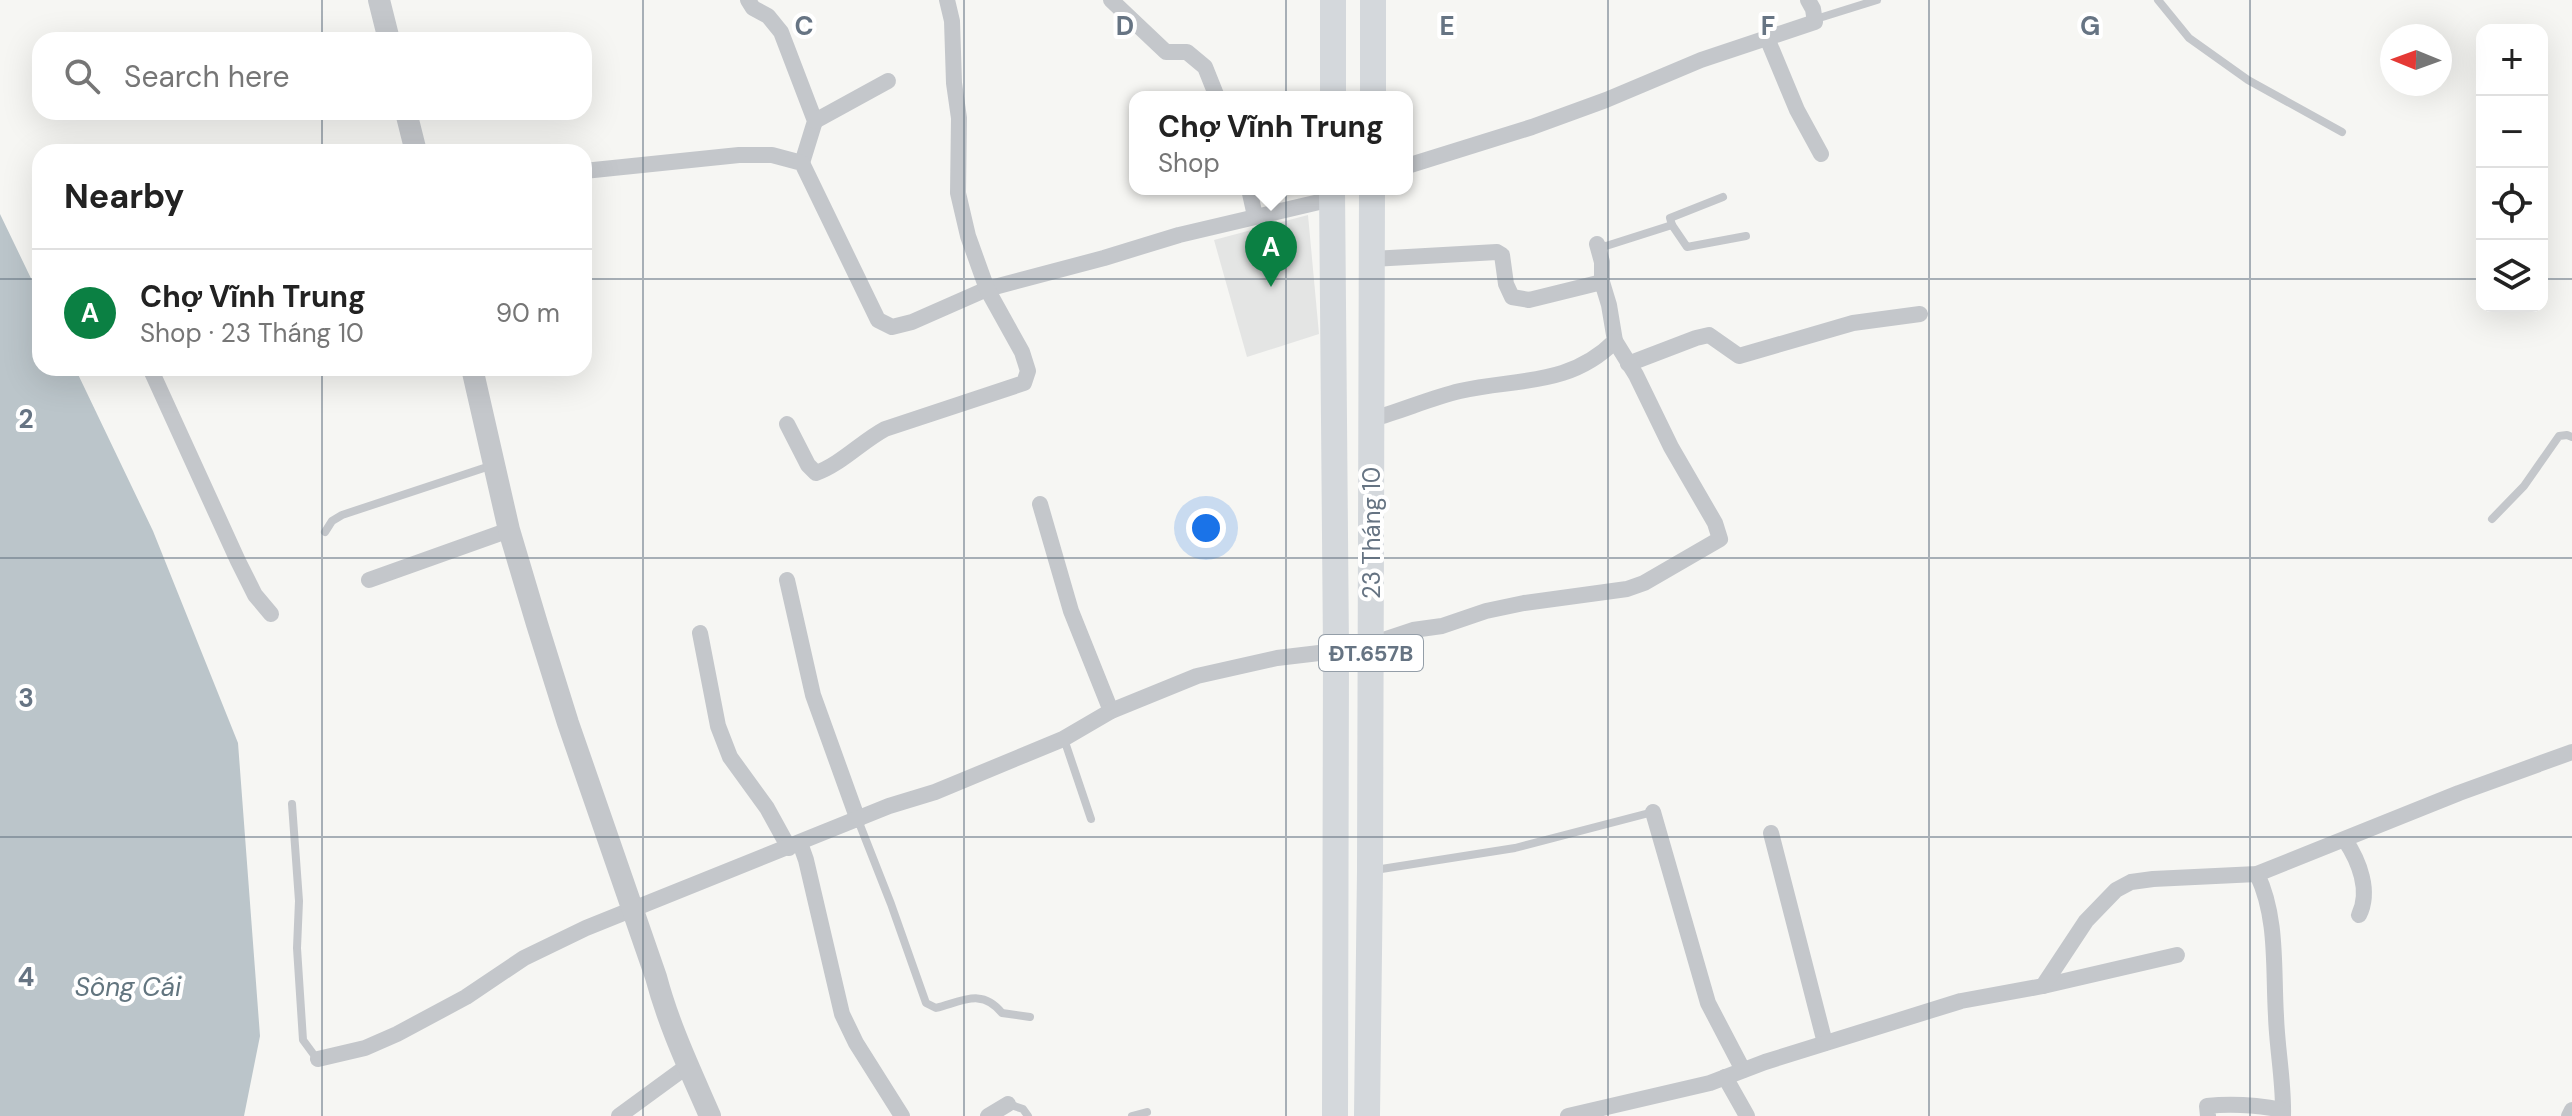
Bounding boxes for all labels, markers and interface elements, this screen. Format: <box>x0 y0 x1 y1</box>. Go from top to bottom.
text: C <box>794 9 814 43</box>
text: D <box>1116 9 1134 43</box>
text: E <box>1439 9 1455 43</box>
text: F <box>1761 9 1775 43</box>
text: G <box>2080 9 2100 43</box>
north arrow <box>2380 24 2452 96</box>
map controls <box>2476 24 2548 312</box>
button: + <box>2476 24 2548 96</box>
search box <box>32 32 592 120</box>
icon: search <box>60 54 104 98</box>
text: Search here <box>124 57 290 96</box>
popup <box>1129 91 1413 195</box>
button: − <box>2476 96 2548 168</box>
text: Chợ Vĩnh Trung <box>1158 107 1384 146</box>
text: Shop <box>1158 146 1220 180</box>
button: locate <box>2476 168 2548 240</box>
text: Nearby <box>64 174 184 219</box>
pin: A <box>1245 221 1297 287</box>
button: layers <box>2476 240 2548 312</box>
text: Chợ Vĩnh Trung <box>140 277 366 316</box>
text: A <box>81 296 99 330</box>
text: 90 m <box>496 296 560 330</box>
text: Shop · 23 Tháng 10 <box>140 316 364 350</box>
text: 2 <box>18 402 34 436</box>
street label: 23 Tháng 10 <box>1356 467 1387 599</box>
your location <box>1186 508 1226 548</box>
road number: ĐT.657B <box>1319 635 1423 671</box>
text: 3 <box>18 681 34 715</box>
text: 4 <box>18 960 34 994</box>
water label: Sông Cái <box>75 970 182 1004</box>

